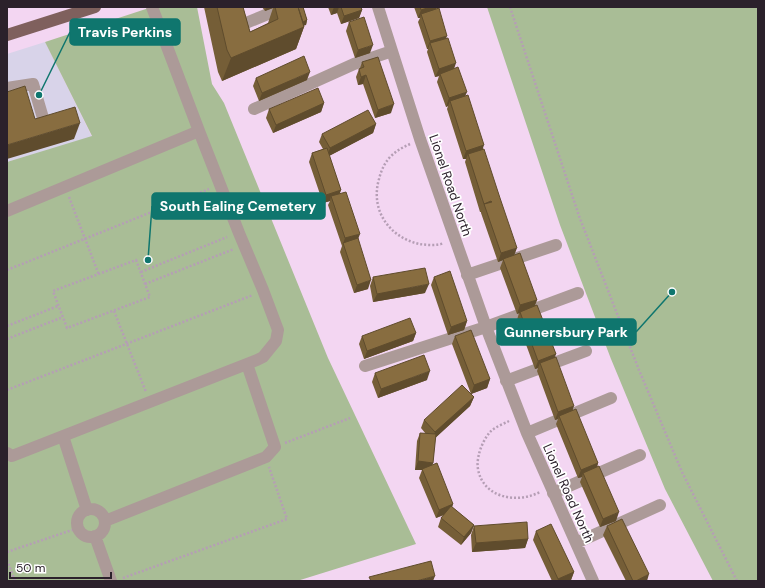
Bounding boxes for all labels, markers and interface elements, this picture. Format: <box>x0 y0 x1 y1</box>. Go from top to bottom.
callout: Travis Perkins <box>70 19 180 45</box>
text: Travis Perkins <box>78 23 172 41</box>
street label: Lionel Road North <box>425 132 476 238</box>
callout: South Ealing Cemetery <box>152 193 325 219</box>
text: South Ealing Cemetery <box>160 197 317 215</box>
callout: Gunnersbury Park <box>497 319 636 345</box>
text: Gunnersbury Park <box>504 323 628 341</box>
street label: Lionel Road North <box>539 441 598 545</box>
scale bar <box>10 554 111 580</box>
text: 50 m <box>16 560 45 576</box>

